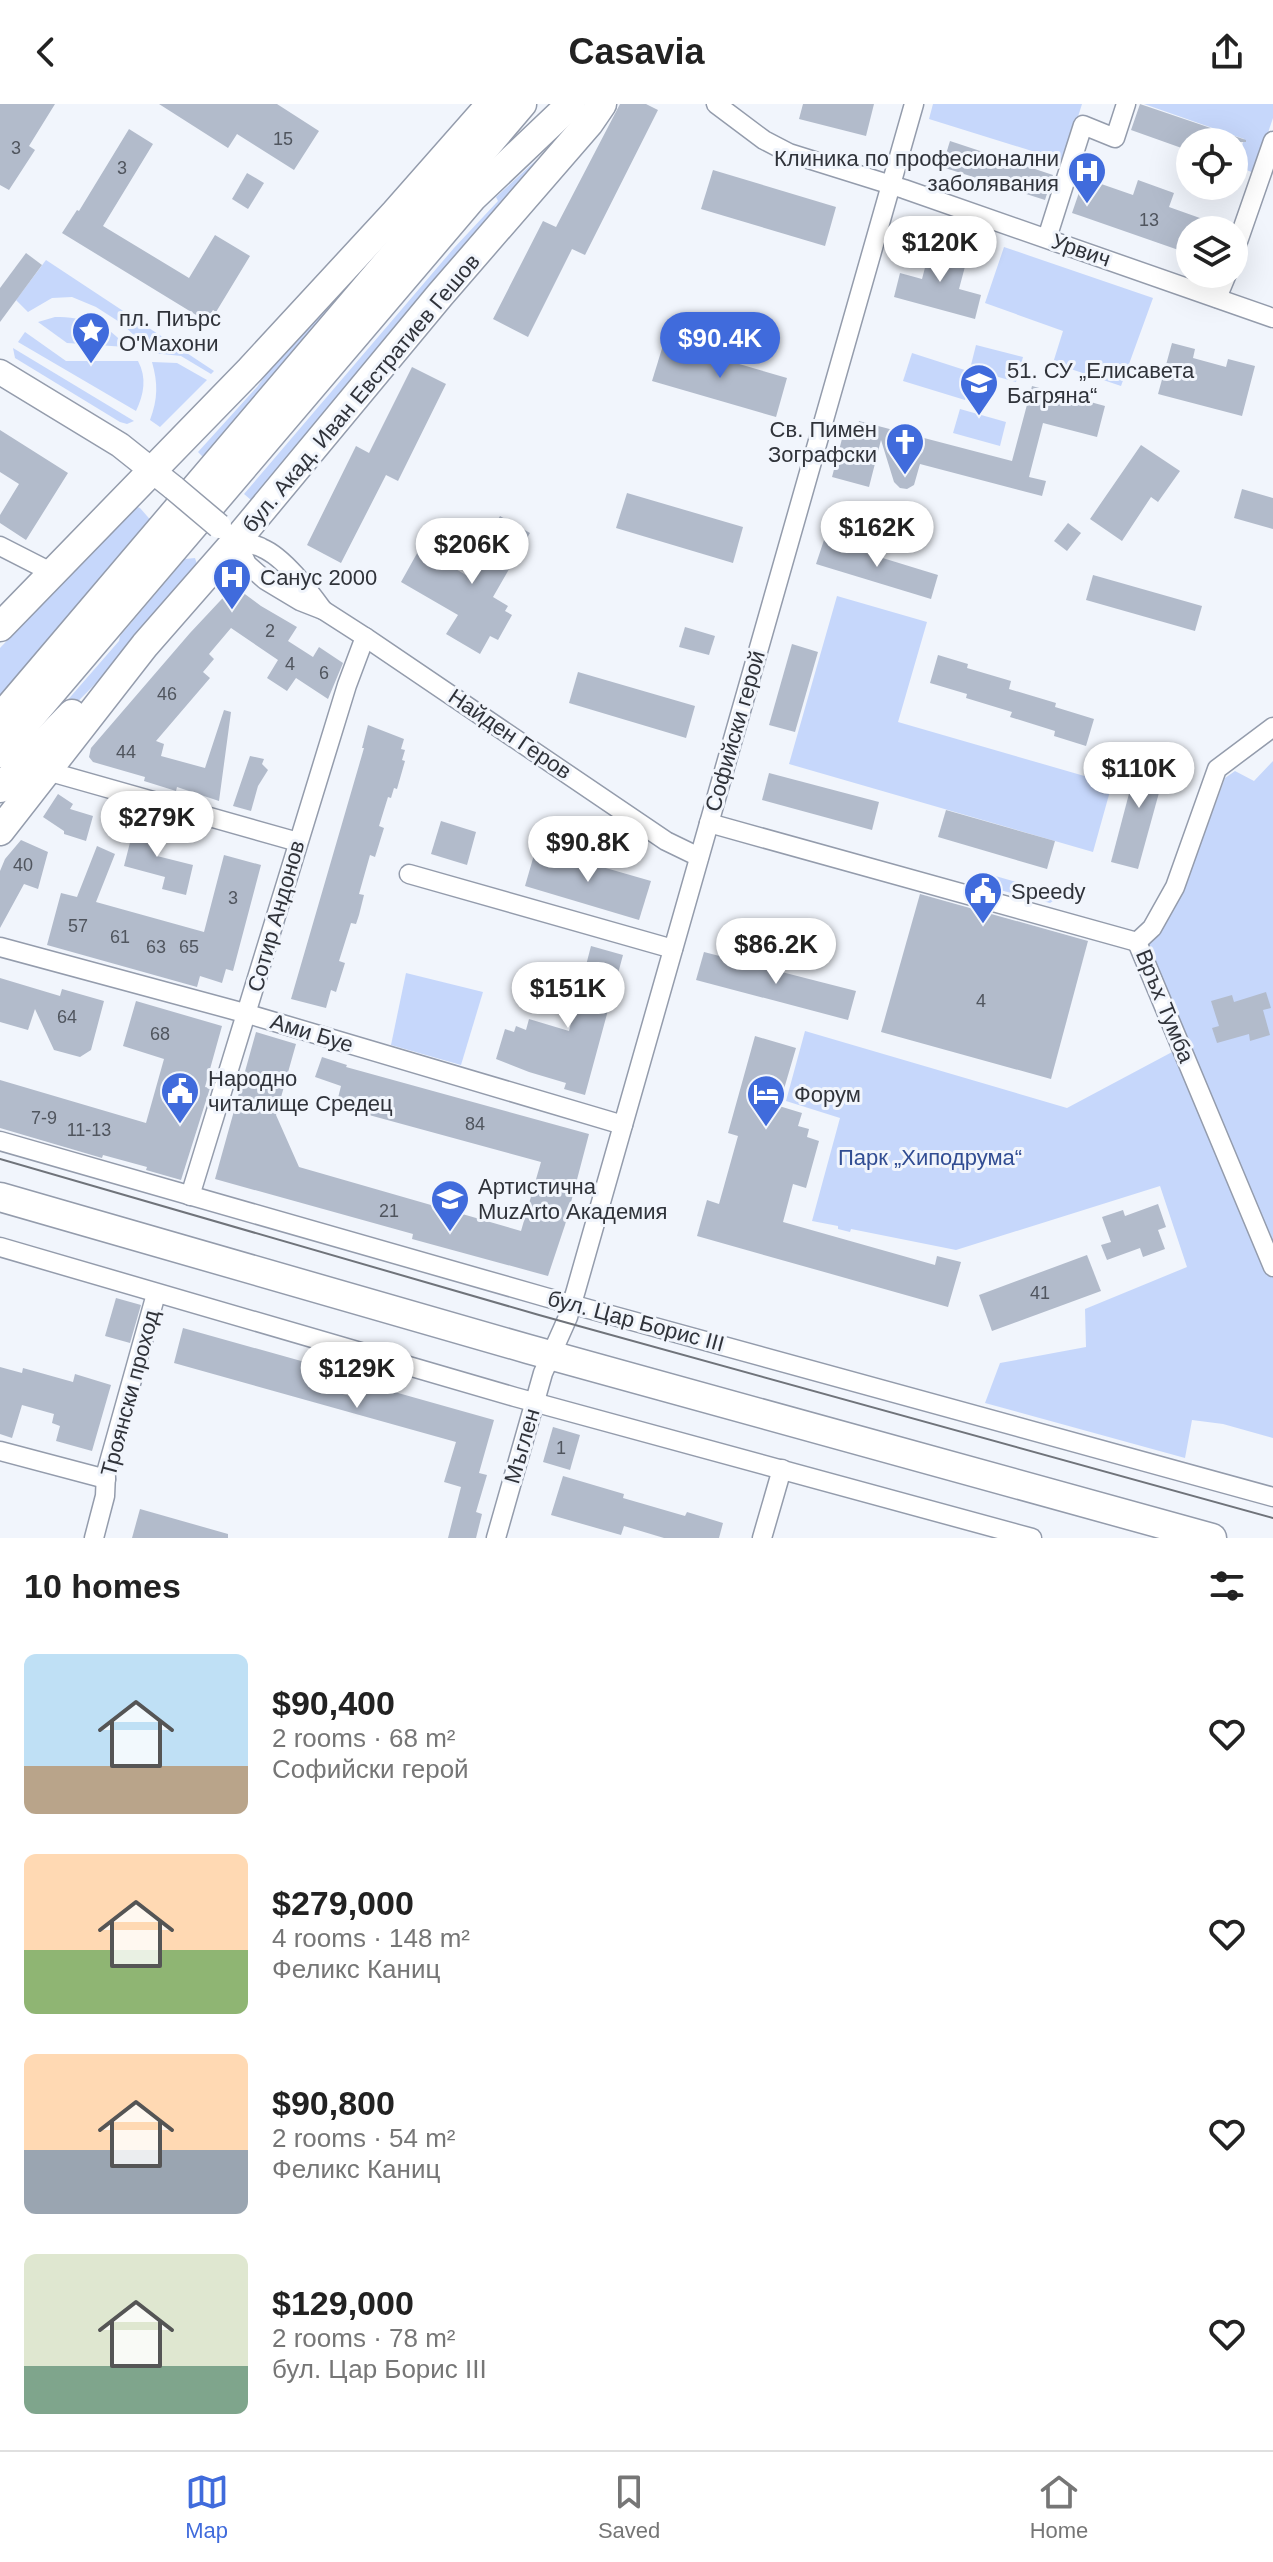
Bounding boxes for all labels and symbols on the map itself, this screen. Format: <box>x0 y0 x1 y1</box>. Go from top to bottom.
house number: 15 <box>273 129 293 149</box>
house number: 3 <box>11 138 21 158</box>
place label: Клиника по професионални заболявания <box>774 146 1059 196</box>
hospital icon: Клиника по професионални заболявания <box>1066 150 1108 205</box>
house number: 3 <box>117 158 127 178</box>
house number: 13 <box>1139 210 1159 230</box>
pin: $120K <box>884 216 996 284</box>
street label: Урвич <box>1048 228 1114 272</box>
street label: бул. Акад. Иван Евстратиев Гешов <box>237 249 485 537</box>
place label: пл. Пиърс О'Махони <box>119 306 221 356</box>
place icon: пл. Пиърс О'Махони <box>70 310 112 365</box>
pin: $90.4K <box>655 312 785 380</box>
place label: 51. СУ „Елисавета Багряна“ <box>1007 358 1195 408</box>
school or university icon: 51. СУ „Елисавета Багряна“ <box>958 362 1000 417</box>
place label: Св. Пимен Зографски <box>768 417 877 467</box>
church icon: Св. Пимен Зографски <box>884 421 926 476</box>
pin: $162K <box>821 501 933 569</box>
pin: $206K <box>416 518 528 586</box>
hospital icon: Санус 2000 <box>211 556 253 611</box>
place label: Санус 2000 <box>260 565 377 590</box>
house number: 2 <box>265 621 275 641</box>
street label: Софийски герой <box>700 648 770 814</box>
house number: 4 <box>285 654 295 674</box>
house number: 6 <box>319 663 329 683</box>
house number: 46 <box>157 684 177 704</box>
street label: Найден Геров <box>444 684 576 784</box>
house number: 44 <box>116 742 136 762</box>
pin: $110K <box>1083 742 1195 810</box>
pin: $279K <box>101 791 213 859</box>
pin: $90.8K <box>523 816 653 884</box>
street label: Сотир Андонов <box>242 837 310 995</box>
house number: 40 <box>13 855 33 875</box>
public building icon: Speedy <box>962 870 1004 925</box>
place label: Speedy <box>1011 879 1086 904</box>
house number: 3 <box>228 888 238 908</box>
house number: 57 <box>68 916 88 936</box>
pin: $86.2K <box>711 918 841 986</box>
house number: 61 <box>110 927 130 947</box>
house number: 63 <box>146 937 166 957</box>
house number: 65 <box>179 937 199 957</box>
street label: Връх Тумба <box>1131 946 1199 1067</box>
pin: $151K <box>512 962 624 1030</box>
house number: 4 <box>976 991 986 1011</box>
house number: 64 <box>57 1007 77 1027</box>
street label: Ами Буе <box>268 1009 356 1057</box>
house number: 68 <box>150 1024 170 1044</box>
place label: Народно читалище Средец <box>208 1066 393 1116</box>
public building icon: Народно читалище Средец <box>159 1070 201 1125</box>
hotel icon: Форум <box>745 1073 787 1128</box>
place label: Форум <box>794 1082 861 1107</box>
house number: 7-9 <box>31 1108 57 1128</box>
house number: 84 <box>465 1114 485 1134</box>
house number: 11-13 <box>67 1120 111 1140</box>
park label: Парк „Хиподрума“ <box>838 1145 1022 1170</box>
place label: Артистична MuzArto Академия <box>478 1174 667 1224</box>
school or university icon: Артистична MuzArto Академия <box>429 1178 471 1233</box>
house number: 21 <box>379 1201 399 1221</box>
house number: 41 <box>1030 1283 1050 1303</box>
street label: бул. Цар Борис III <box>545 1285 727 1357</box>
street label: Троянски проход <box>96 1307 164 1479</box>
pin: $129K <box>301 1342 413 1410</box>
street label: Мъглен <box>499 1406 545 1486</box>
house number: 1 <box>556 1438 566 1458</box>

